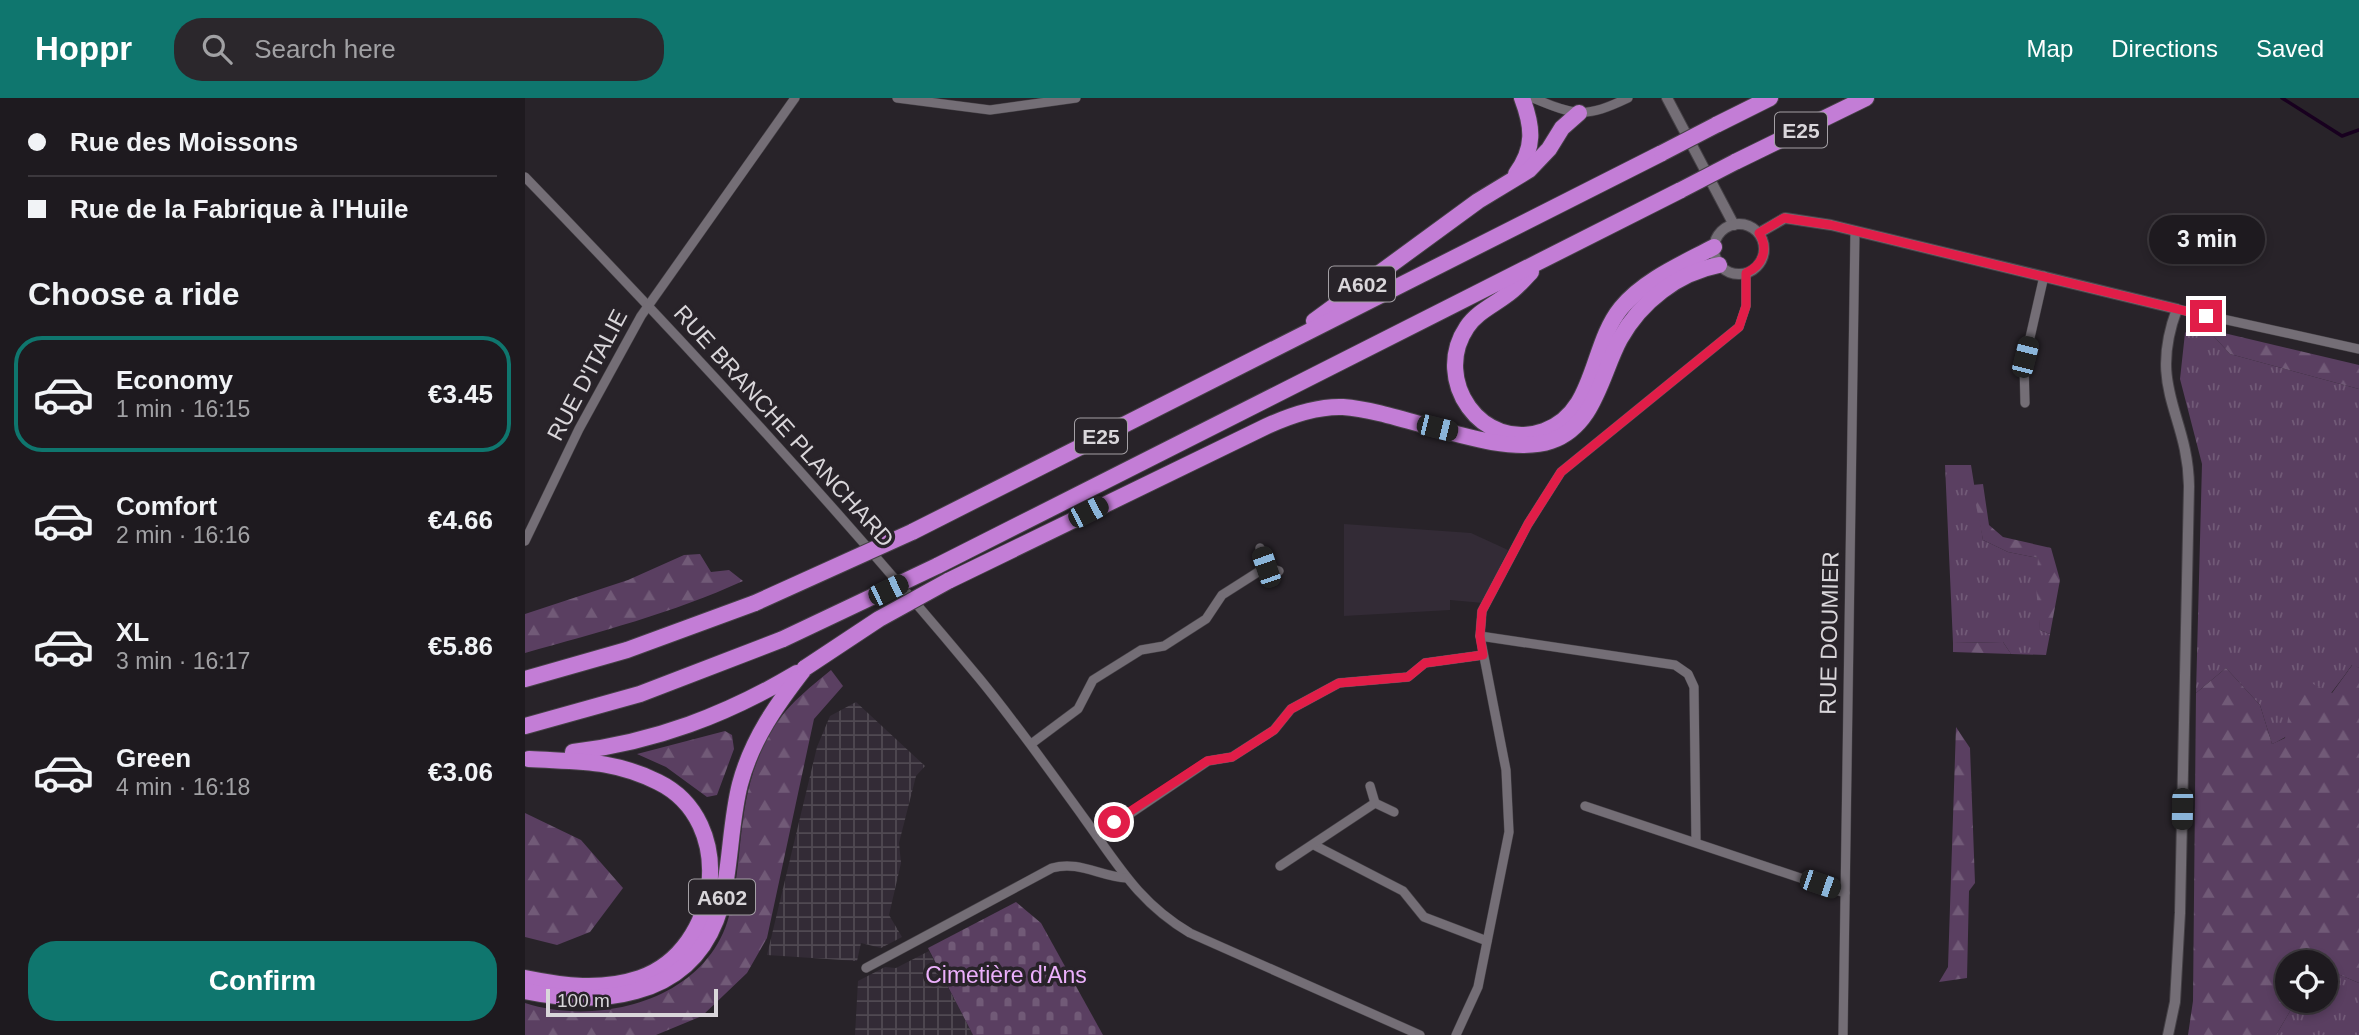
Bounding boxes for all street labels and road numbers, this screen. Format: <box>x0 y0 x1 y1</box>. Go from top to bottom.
road number: E25 <box>1775 112 1827 148</box>
road number: A602 <box>1329 266 1395 302</box>
street label: RUE BRANCHE PLANCHARD <box>669 300 899 552</box>
street label: RUE D'ITALIE <box>542 305 632 445</box>
road number: E25 <box>1075 418 1127 454</box>
street label: RUE DOUMIER <box>1815 551 1843 715</box>
road number: A602 <box>689 880 755 914</box>

